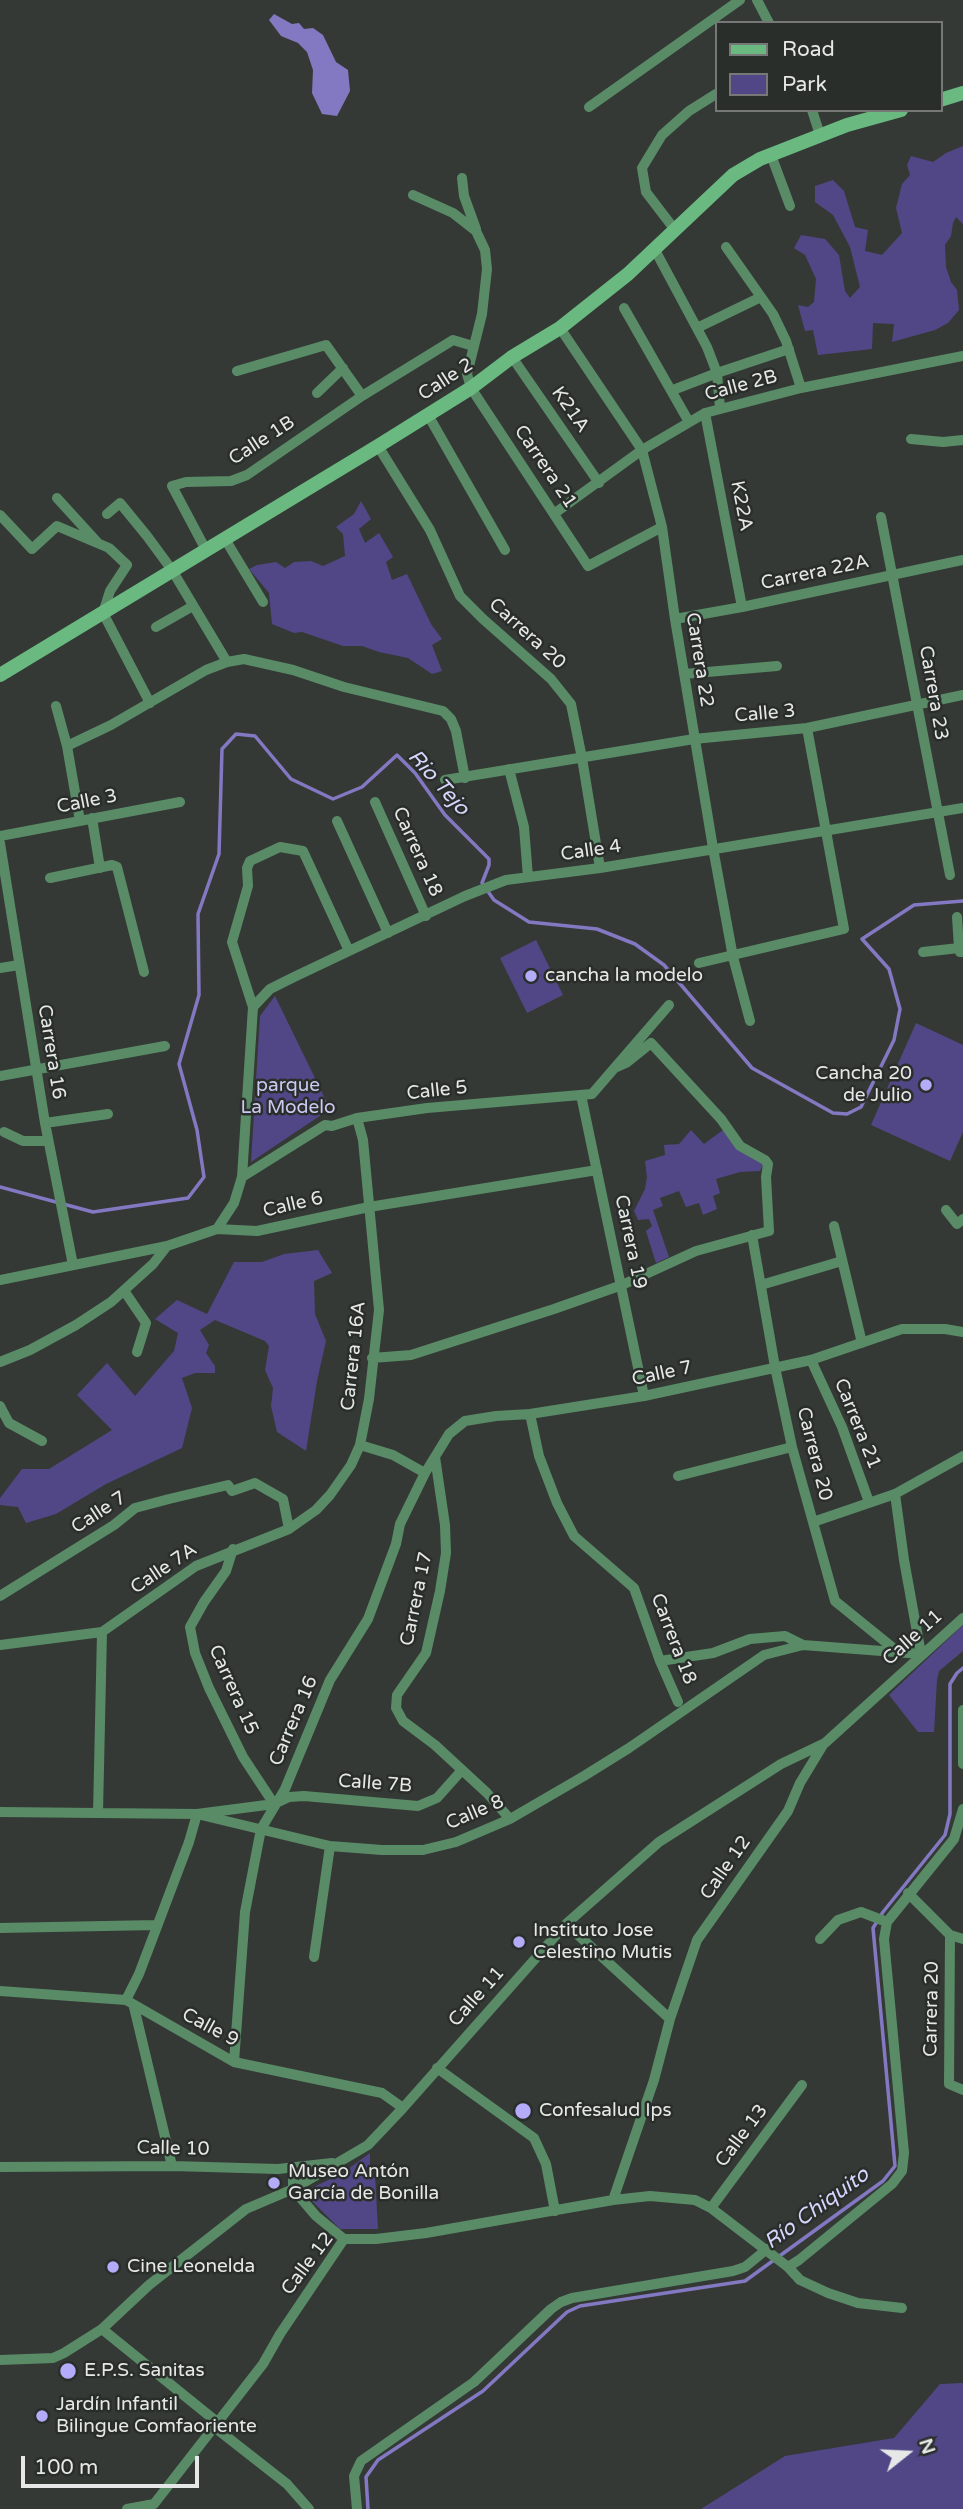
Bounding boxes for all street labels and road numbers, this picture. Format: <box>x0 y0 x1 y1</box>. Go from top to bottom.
street label: Calle 2 <box>414 354 478 406</box>
street label: Calle 2B <box>702 365 780 407</box>
street label: K21A <box>546 383 594 437</box>
street label: Calle 1B <box>225 411 299 471</box>
street label: Carrera 21 <box>509 421 581 513</box>
street label: K22A <box>725 479 757 533</box>
street label: Carrera 22A <box>759 550 871 596</box>
street label: Carrera 20 <box>484 594 570 674</box>
street label: Carrera 22 <box>680 611 718 709</box>
street label: Carrera 23 <box>913 644 953 742</box>
street label: Calle 3 <box>734 700 796 728</box>
street label: Calle 3 <box>55 785 119 819</box>
street label: Carrera 18 <box>387 804 447 900</box>
street label: Calle 4 <box>559 835 623 867</box>
street label: Carrera 16 <box>32 1003 70 1101</box>
street label: Calle 5 <box>405 1076 469 1106</box>
street label: Calle 6 <box>261 1187 325 1223</box>
street label: Carrera 19 <box>609 1193 651 1291</box>
street label: Carrera 16A <box>337 1300 371 1412</box>
street label: Calle 7 <box>630 1357 694 1391</box>
street label: Carrera 21 <box>829 1375 885 1473</box>
street label: Carrera 20 <box>791 1405 837 1503</box>
street label: Calle 7 <box>67 1487 131 1539</box>
street label: Calle 7A <box>126 1539 202 1599</box>
street label: Carrera 17 <box>396 1550 438 1648</box>
street label: Carrera 18 <box>645 1590 701 1688</box>
street label: Calle 11 <box>878 1605 948 1671</box>
street label: Carrera 15 <box>203 1642 263 1738</box>
street label: Carrera 16 <box>265 1673 323 1769</box>
street label: Calle 7B <box>337 1770 413 1798</box>
street label: Calle 8 <box>442 1791 508 1835</box>
street label: Calle 12 <box>696 1832 756 1904</box>
street label: Carrera 20 <box>920 1961 944 2057</box>
street label: Calle 11 <box>444 1962 510 2032</box>
street label: Calle 9 <box>178 2004 242 2052</box>
street label: Calle 13 <box>711 2100 773 2172</box>
street label: Calle 10 <box>136 2137 210 2161</box>
street label: Calle 12 <box>277 2228 339 2300</box>

